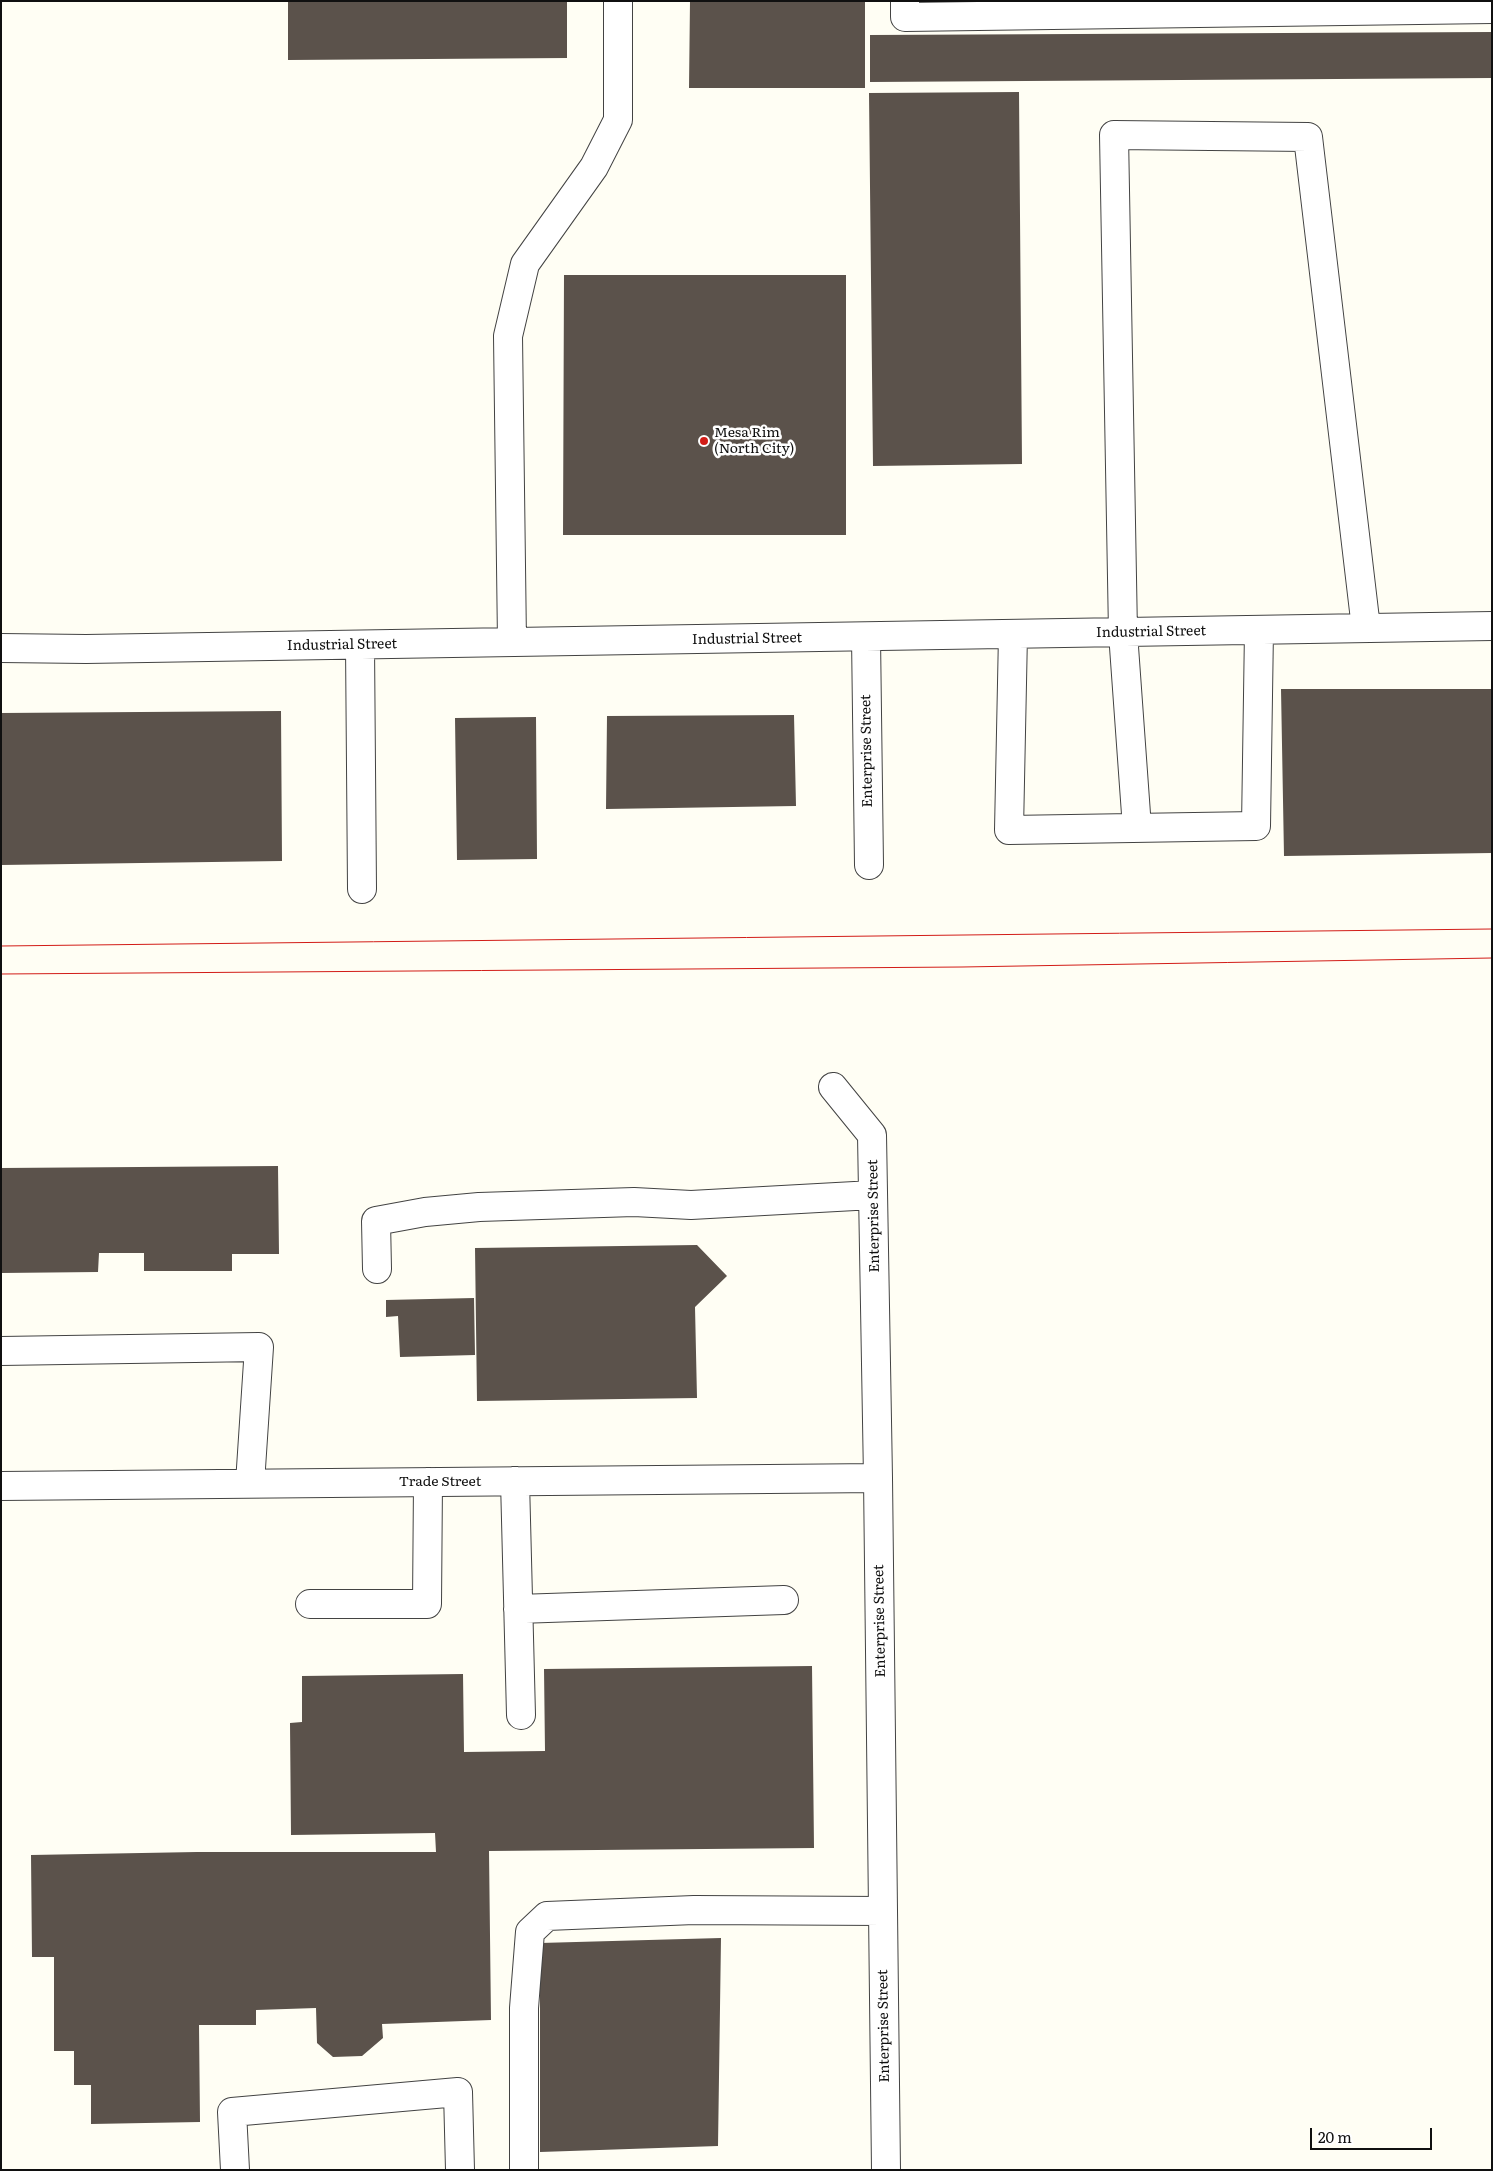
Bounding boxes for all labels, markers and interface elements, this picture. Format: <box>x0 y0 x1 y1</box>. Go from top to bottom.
place label: Mesa Rim (North City) <box>714 425 794 458</box>
marker: Mesa Rim (North City) <box>698 435 710 447</box>
street label: Industrial Street <box>1096 623 1206 641</box>
street label: Industrial Street <box>692 630 802 648</box>
street label: Industrial Street <box>287 636 397 654</box>
street label: Enterprise Street <box>858 694 876 808</box>
street label: Enterprise Street <box>865 1159 883 1273</box>
street label: Trade Street <box>399 1474 481 1490</box>
street label: Enterprise Street <box>871 1564 889 1678</box>
street label: Enterprise Street <box>875 1969 893 2083</box>
scale bar <box>1313 2118 1436 2150</box>
text: 20 m <box>1318 2125 1352 2148</box>

